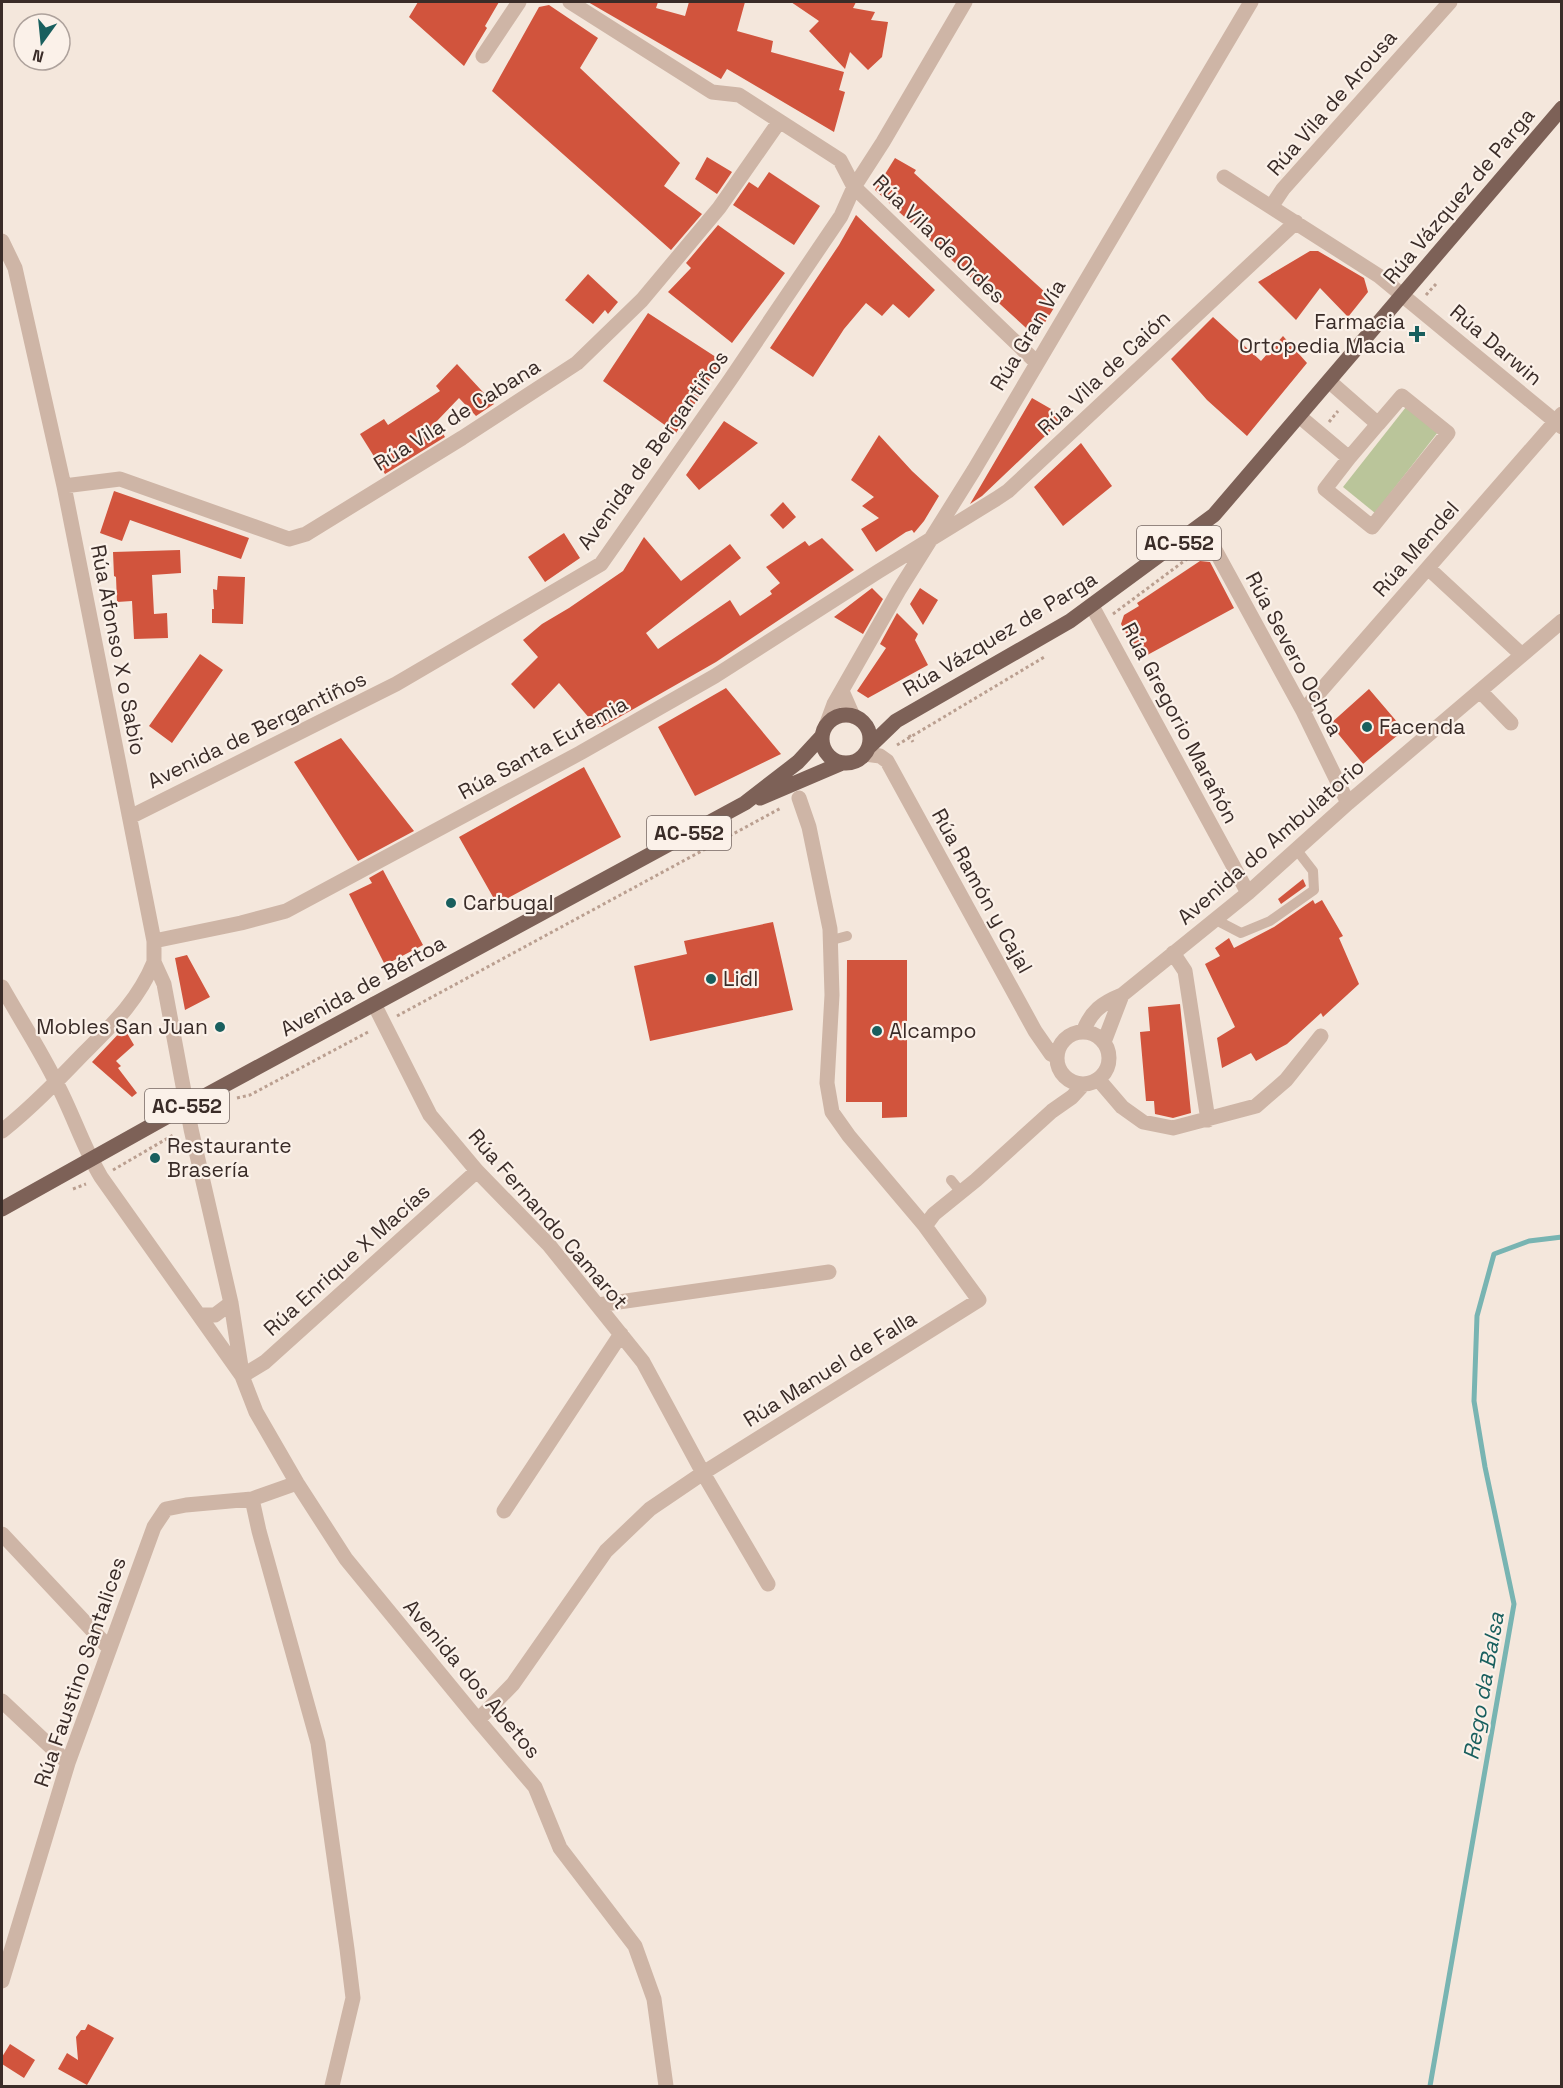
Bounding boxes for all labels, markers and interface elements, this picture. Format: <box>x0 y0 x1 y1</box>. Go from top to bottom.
north arrow <box>12 12 72 72</box>
street label: Rúa Vila de Arousa <box>1261 24 1402 181</box>
text: N <box>30 44 46 68</box>
street label: Rúa Vázquez de Parga <box>1377 102 1540 289</box>
street label: Rúa Vila de Ordes <box>867 168 1011 309</box>
street label: Rúa Gran Vía <box>984 274 1071 395</box>
street label: Rúa Darwin <box>1445 298 1548 391</box>
street label: Rúa Vila de Caión <box>1032 304 1176 441</box>
place label: Farmacia Ortopedia Macia <box>1239 308 1405 359</box>
marker: Farmacia Ortopedia Macia <box>1410 327 1424 341</box>
street label: Avenida de Bergantiños <box>571 345 734 555</box>
street label: Rúa Vila de Cabana <box>368 352 545 477</box>
street label: Rúa Mendel <box>1367 495 1465 602</box>
road number: AC-552 <box>1137 526 1221 560</box>
street label: Rúa Afonso X o Sabio <box>85 542 152 757</box>
street label: Rúa Vázquez de Parga <box>898 565 1102 702</box>
street label: Rúa Severo Ochoa <box>1240 567 1349 741</box>
street label: Rúa Gregorio Marañón <box>1116 618 1245 828</box>
street label: Avenida de Bergantiños <box>143 665 371 794</box>
street label: Rúa Santa Eufemia <box>453 690 632 805</box>
place label: Facenda <box>1379 713 1465 740</box>
marker: Facenda <box>1360 720 1374 734</box>
street label: Avenida do Ambulatorio <box>1171 753 1370 930</box>
street label: Rúa Ramón y Cajal <box>926 804 1039 978</box>
road number: AC-552 <box>647 816 731 850</box>
place label: Carbugal <box>463 889 554 916</box>
marker: Carbugal <box>444 896 458 910</box>
street label: Avenida de Bértoa <box>275 929 450 1042</box>
place label: Lidl <box>723 965 758 992</box>
marker: Lidl <box>704 972 718 986</box>
place label: Mobles San Juan <box>36 1013 208 1040</box>
place label: Alcampo <box>889 1017 977 1044</box>
marker: Mobles San Juan <box>213 1020 227 1034</box>
marker: Alcampo <box>870 1024 884 1038</box>
road number: AC-552 <box>145 1089 229 1123</box>
street label: Rúa Fernando Camarot <box>463 1123 634 1314</box>
place label: Restaurante Brasería <box>167 1132 292 1183</box>
marker: Restaurante Brasería <box>148 1151 162 1165</box>
street label: Rúa Enrique X Macías <box>258 1178 436 1342</box>
street label: Rúa Manuel de Falla <box>738 1304 921 1433</box>
street label: Rúa Faustino Santalices <box>27 1553 132 1791</box>
street label: Avenida dos Abetos <box>398 1593 547 1764</box>
water label: Rego da Balsa <box>1456 1610 1510 1762</box>

